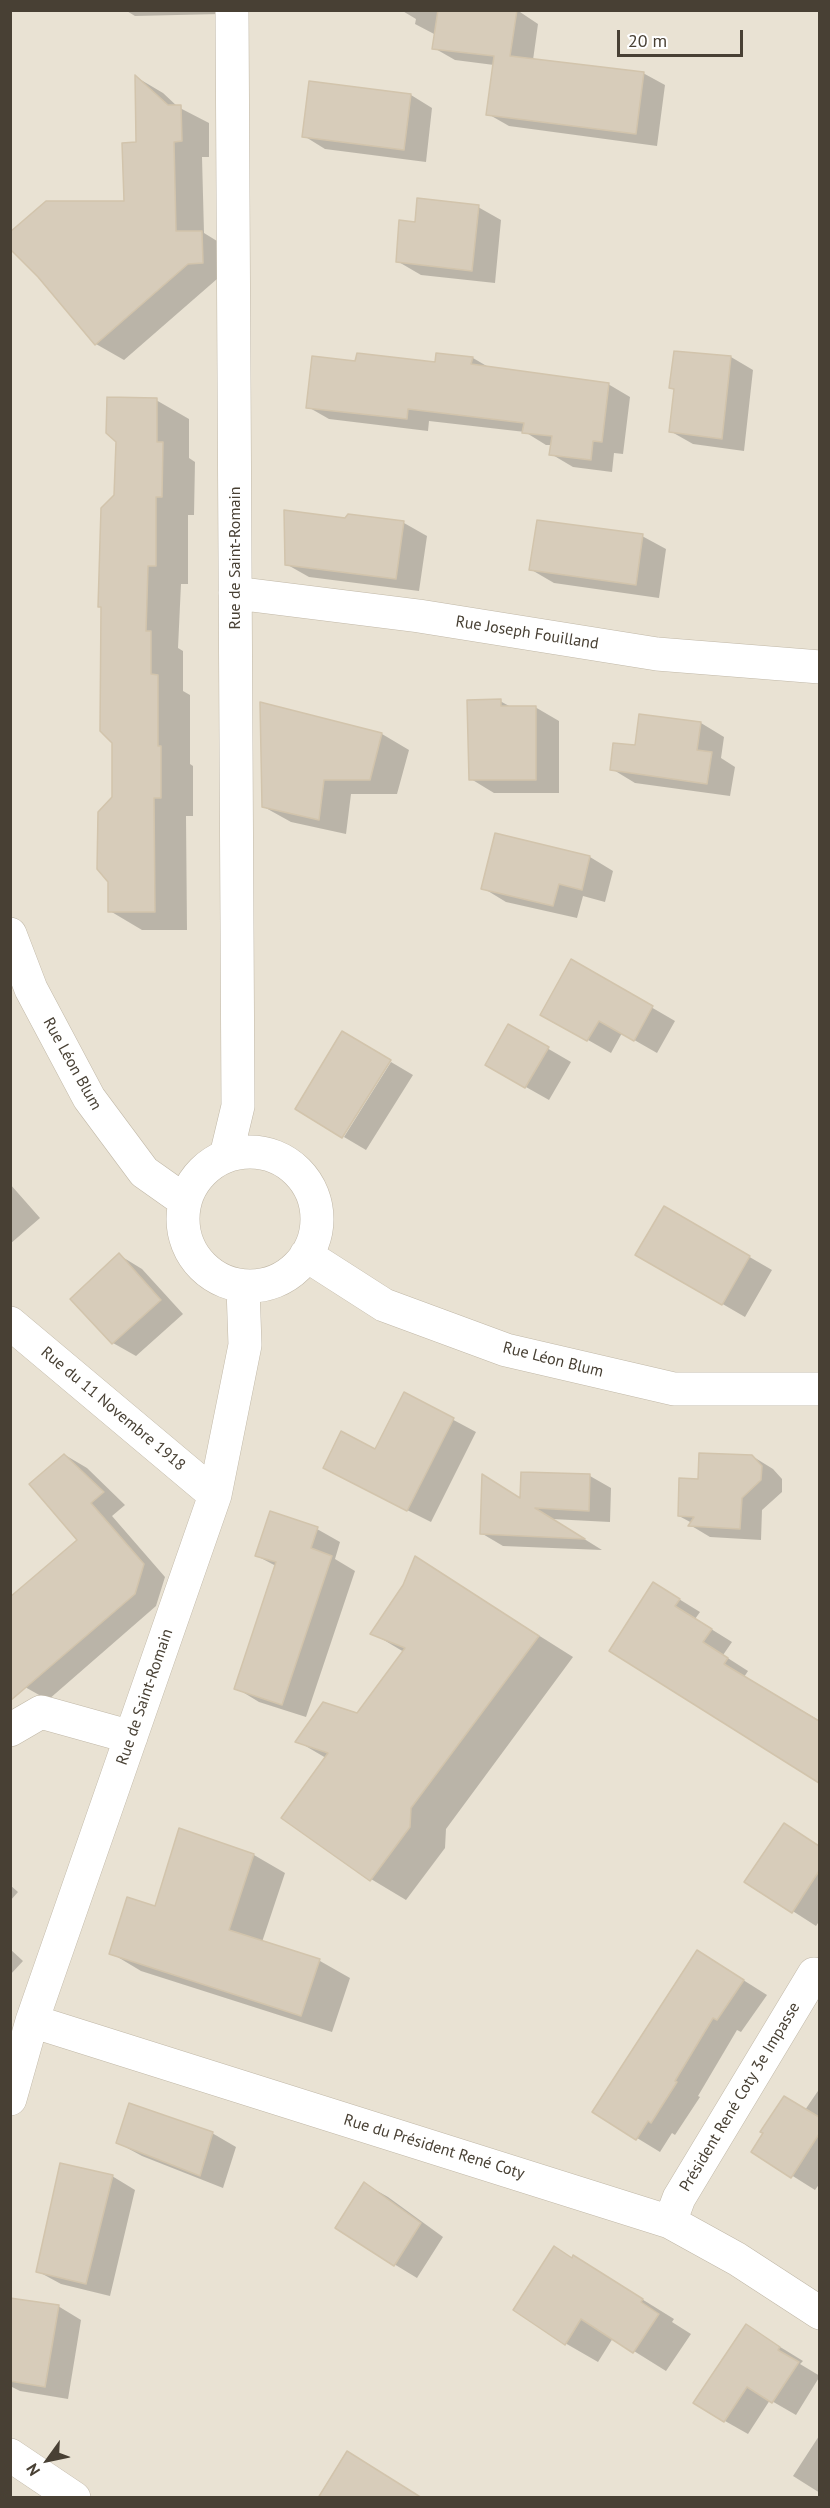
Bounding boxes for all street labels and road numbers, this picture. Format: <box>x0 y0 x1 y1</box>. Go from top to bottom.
street label: Rue de Saint-Romain <box>225 487 245 629</box>
street label: Rue Joseph Fouilland <box>454 612 600 654</box>
street label: Rue Léon Blum <box>39 1014 105 1114</box>
street label: Rue Léon Blum <box>501 1338 605 1382</box>
street label: Rue du 11 Novembre 1918 <box>37 1343 189 1475</box>
street label: Rue de Saint-Romain <box>113 1626 177 1768</box>
street label: Président René Coty 3e Impasse <box>676 1999 804 2195</box>
street label: Rue du Président René Coty <box>341 2110 527 2184</box>

